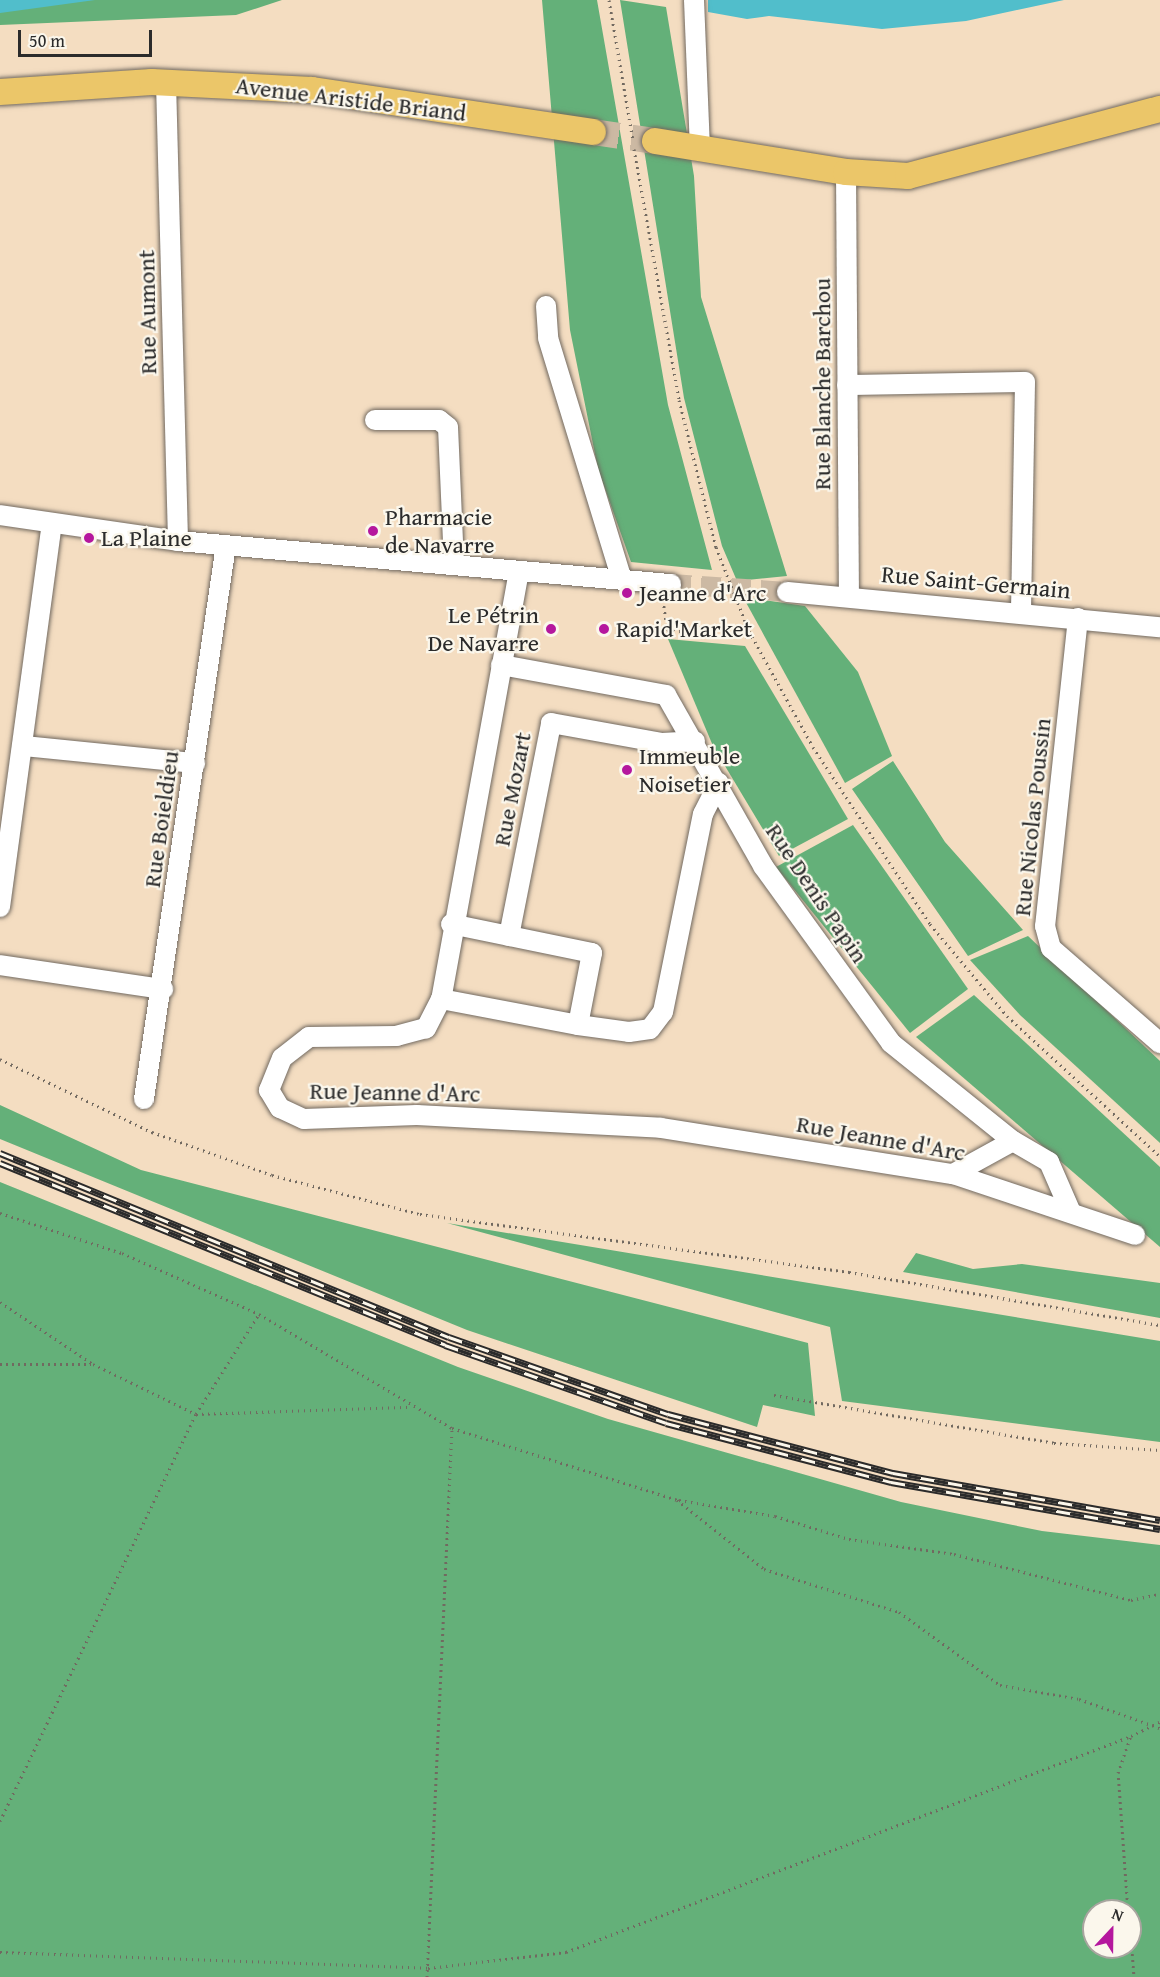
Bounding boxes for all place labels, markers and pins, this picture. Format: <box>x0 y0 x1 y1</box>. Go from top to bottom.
place label: Pharmacie de Navarre <box>385 503 495 559</box>
place label: La Plaine <box>101 524 192 552</box>
marker: Pharmacie de Navarre <box>366 524 380 538</box>
marker: La Plaine <box>82 531 96 545</box>
place label: Jeanne d'Arc <box>639 579 766 607</box>
marker: Jeanne d'Arc <box>620 586 634 600</box>
place label: Le Pétrin De Navarre <box>428 601 539 657</box>
place label: Rapid'Market <box>616 615 752 643</box>
marker: Le Pétrin De Navarre <box>544 622 558 636</box>
marker: Rapid'Market <box>597 622 611 636</box>
place label: Immeuble Noisetier <box>639 742 740 798</box>
marker: Immeuble Noisetier <box>620 763 634 777</box>

